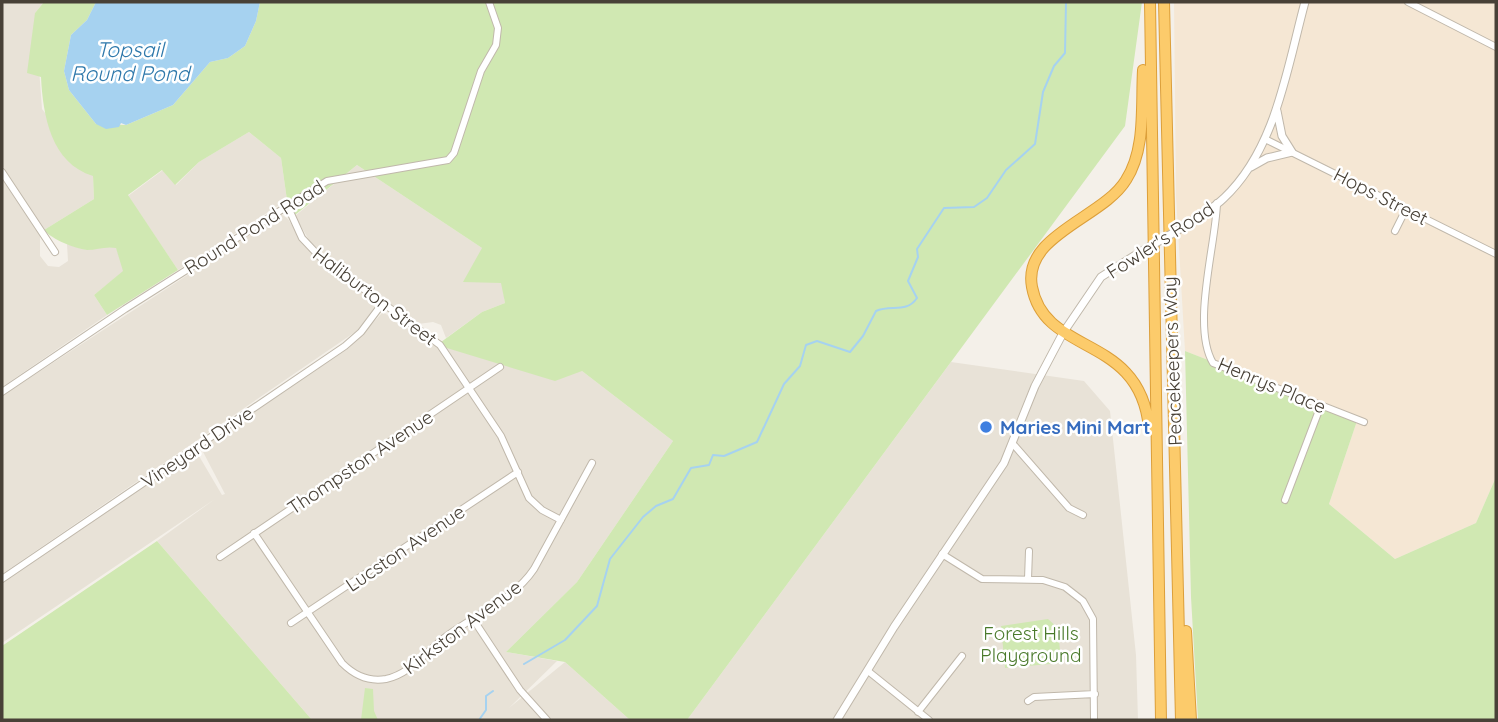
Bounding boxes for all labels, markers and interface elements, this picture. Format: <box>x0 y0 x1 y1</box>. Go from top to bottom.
water label: Topsail Round Pond <box>70 36 192 86</box>
street label: Hops Street <box>1330 162 1432 230</box>
street label: Round Pond Road <box>180 174 328 280</box>
street label: Fowler's Road <box>1102 196 1218 284</box>
street label: Haliburton Street <box>308 242 442 350</box>
street label: Peacekeepers Way <box>1157 276 1187 446</box>
street label: Henrys Place <box>1214 351 1330 419</box>
street label: Vineyard Drive <box>136 401 258 493</box>
street label: Thompston Avenue <box>283 404 437 520</box>
place label: Maries Mini Mart <box>1000 415 1151 439</box>
marker: Maries Mini Mart <box>978 419 994 435</box>
street label: Lucston Avenue <box>341 499 469 597</box>
street label: Kirkston Avenue <box>398 575 526 679</box>
park label: Forest Hills Playground <box>980 621 1082 667</box>

